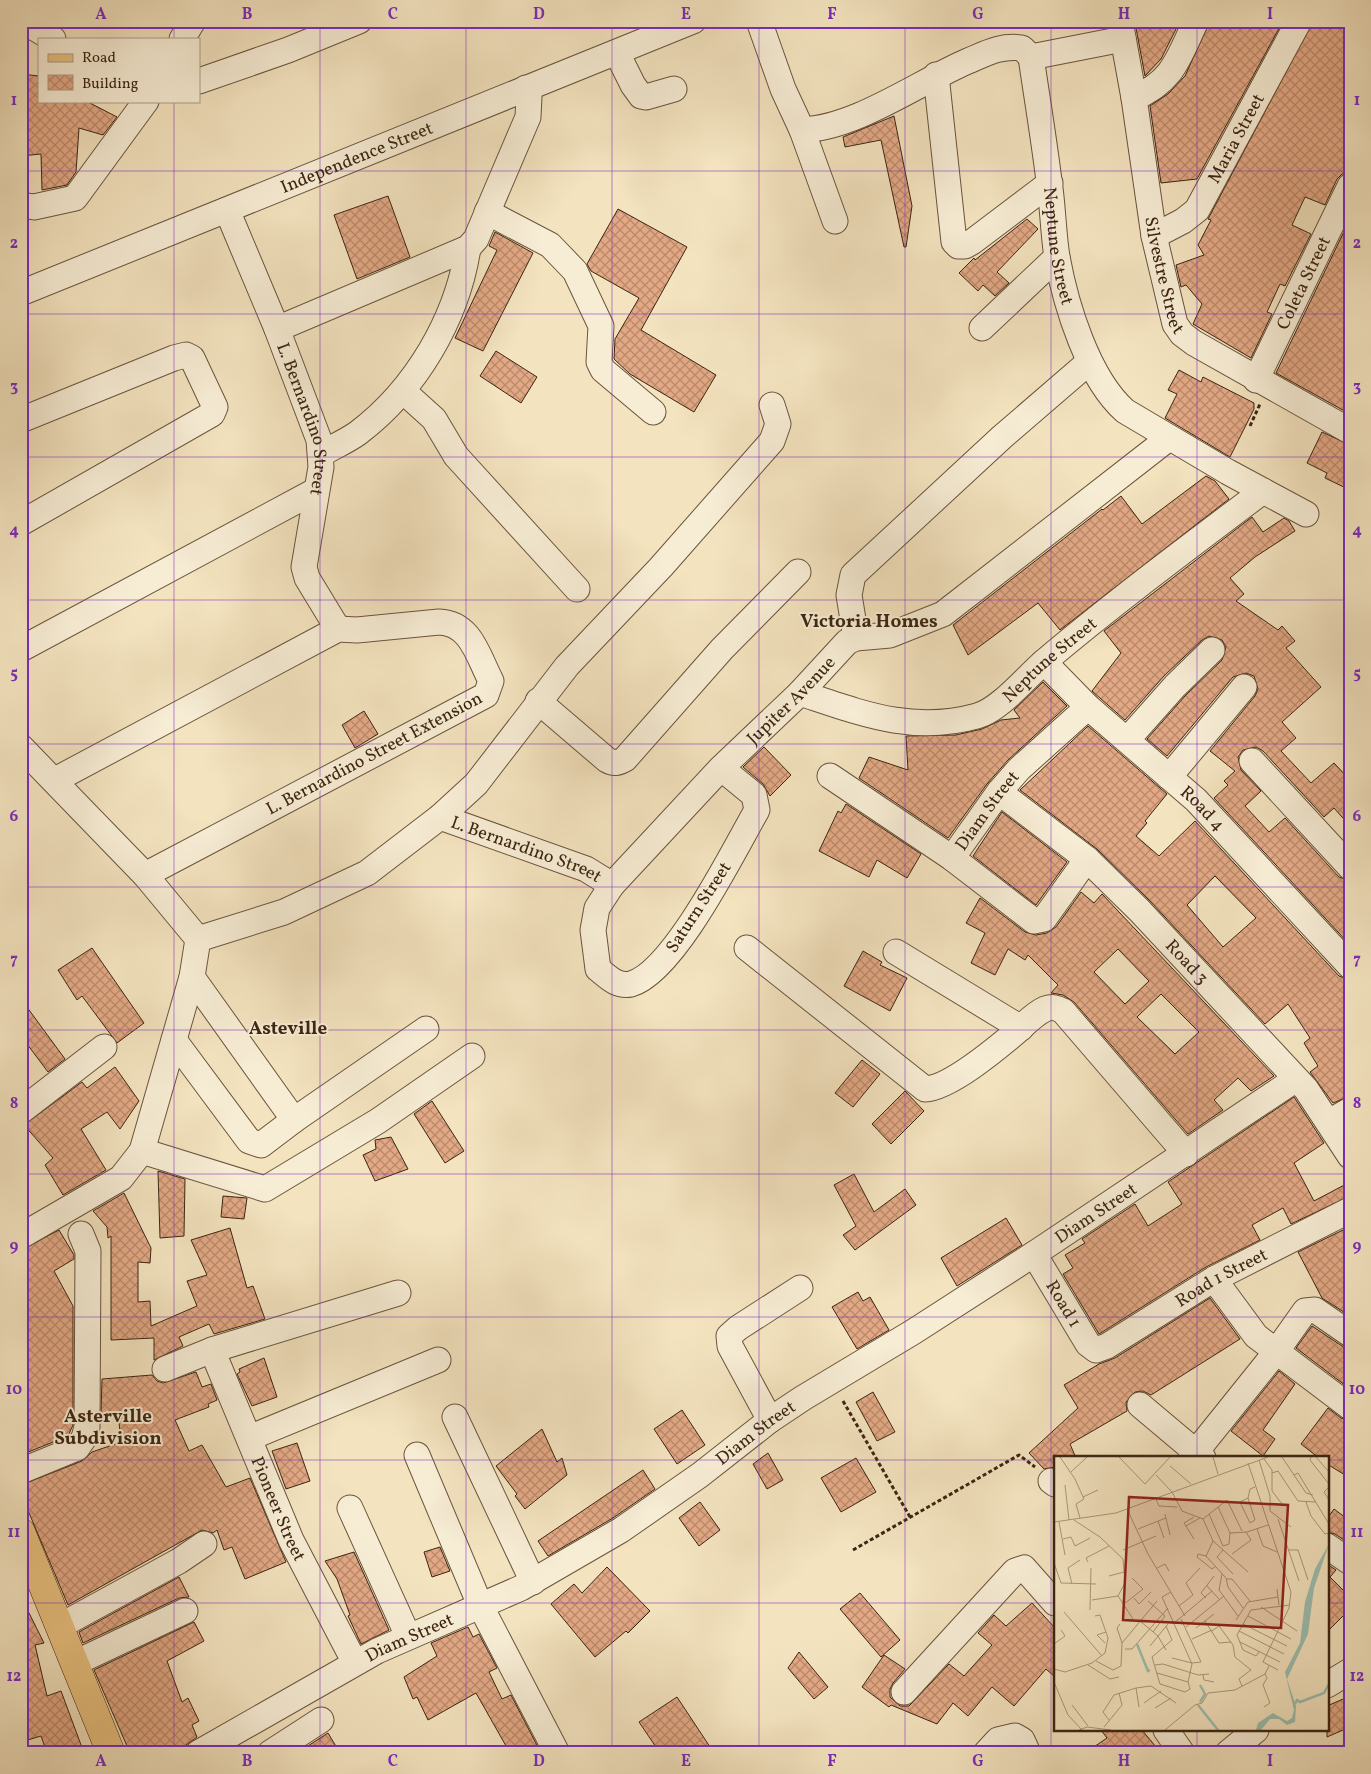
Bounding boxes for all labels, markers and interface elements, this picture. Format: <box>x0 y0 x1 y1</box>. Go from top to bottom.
text: A <box>95 4 107 26</box>
text: B <box>242 4 253 26</box>
text: C <box>388 4 398 26</box>
text: D <box>533 4 545 26</box>
text: E <box>681 4 691 26</box>
text: F <box>827 4 837 26</box>
text: G <box>972 4 984 26</box>
text: H <box>1118 4 1130 26</box>
text: I <box>1267 4 1273 26</box>
legend <box>38 38 200 102</box>
text: Road <box>82 48 116 69</box>
text: Building <box>82 74 139 95</box>
text: 1 <box>11 90 17 112</box>
street label: Maria Street <box>1203 90 1271 188</box>
text: 1 <box>1354 90 1360 112</box>
street label: Independence Street <box>277 117 437 201</box>
street label: Neptune Street <box>1036 186 1079 308</box>
street label: Silvestre Street <box>1137 215 1190 340</box>
street label: Coleta Street <box>1271 232 1338 334</box>
text: 2 <box>10 233 18 255</box>
text: 2 <box>1353 233 1361 255</box>
street label: L. Bernardino Street <box>269 339 332 497</box>
text: 3 <box>10 376 18 398</box>
text: 3 <box>1353 376 1361 398</box>
text: 4 <box>9 520 19 542</box>
text: 4 <box>1352 520 1362 542</box>
district label: Victoria Homes <box>800 609 938 635</box>
street label: Neptune Street <box>998 612 1103 709</box>
street label: Jupiter Avenue <box>742 651 842 751</box>
text: 5 <box>10 663 18 685</box>
text: 5 <box>1353 663 1361 685</box>
street label: L. Bernardino Street Extension <box>262 686 488 822</box>
street label: Diam Street <box>950 766 1026 856</box>
street label: Road 4 <box>1174 781 1230 837</box>
text: 6 <box>10 806 19 828</box>
text: 6 <box>1353 806 1362 828</box>
street label: L. Bernardino Street <box>447 811 606 890</box>
street label: Saturn Street <box>660 857 738 958</box>
street label: Road 3 <box>1159 935 1213 991</box>
text: 7 <box>10 949 18 971</box>
text: 7 <box>1353 949 1361 971</box>
district label: Asteville <box>249 1016 328 1042</box>
text: 8 <box>10 1093 18 1115</box>
text: 8 <box>1353 1093 1361 1115</box>
street label: Diam Street <box>1050 1178 1143 1251</box>
text: 9 <box>10 1236 19 1258</box>
text: 9 <box>1353 1236 1362 1258</box>
street label: Road 1 Street <box>1171 1243 1272 1314</box>
street label: Road 1 <box>1039 1276 1086 1333</box>
text: 10 <box>6 1379 22 1401</box>
text: 10 <box>1349 1379 1365 1401</box>
street label: Diam Street <box>711 1395 801 1472</box>
district label: Asterville Subdivision <box>54 1404 162 1452</box>
street label: Pioneer Street <box>244 1453 311 1566</box>
inset map <box>1054 1456 1328 1732</box>
text: 11 <box>8 1522 20 1544</box>
text: 11 <box>1351 1522 1363 1544</box>
street label: Diam Street <box>361 1608 458 1669</box>
text: 12 <box>7 1666 21 1688</box>
text: 12 <box>1350 1666 1364 1688</box>
text: A <box>95 1751 107 1773</box>
text: B <box>242 1751 253 1773</box>
text: C <box>388 1751 398 1773</box>
text: D <box>533 1751 545 1773</box>
text: E <box>681 1751 691 1773</box>
text: F <box>827 1751 837 1773</box>
text: G <box>972 1751 984 1773</box>
text: H <box>1118 1751 1130 1773</box>
text: I <box>1267 1751 1273 1773</box>

